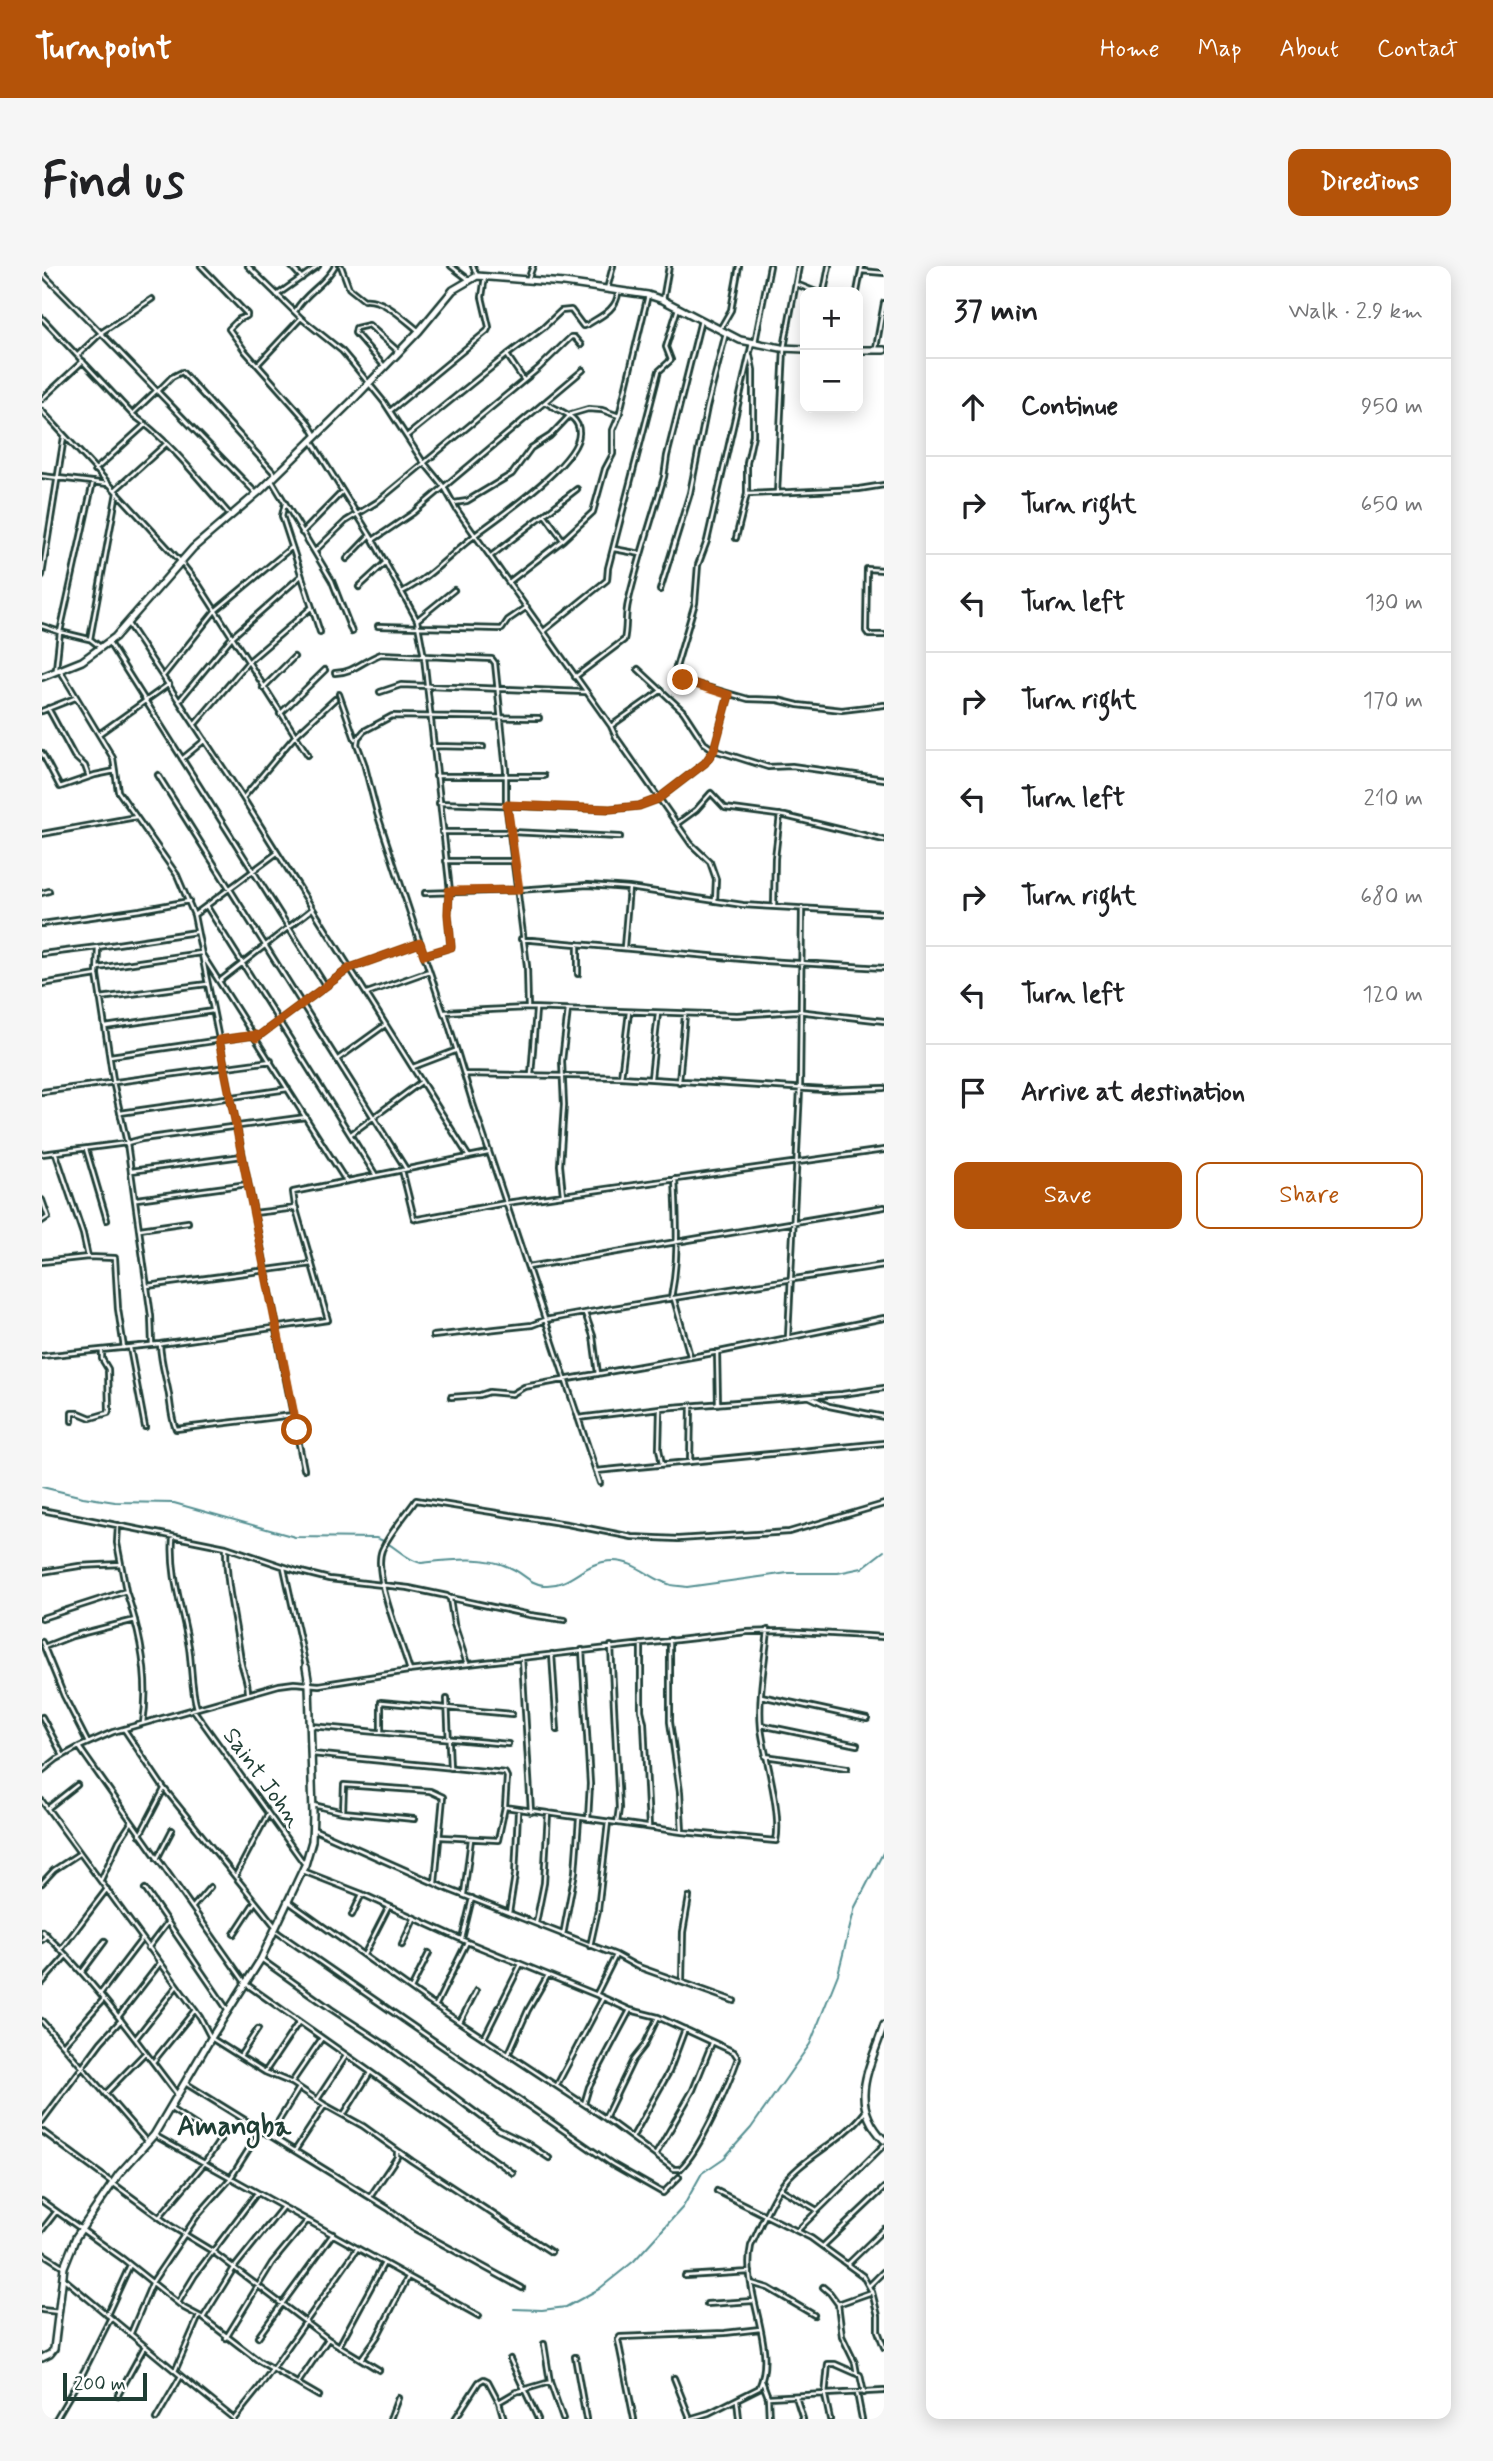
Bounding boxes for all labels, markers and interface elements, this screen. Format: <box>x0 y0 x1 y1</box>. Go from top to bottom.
text: Turnpoint <box>35 27 172 71</box>
text: Home <box>1100 34 1160 65</box>
text: Map <box>1198 34 1242 65</box>
text: About <box>1280 34 1339 65</box>
text: Contact <box>1377 34 1458 65</box>
button: Directions <box>1288 149 1451 216</box>
text: Find us <box>42 150 185 215</box>
map controls <box>800 287 863 413</box>
button: + <box>800 287 863 350</box>
text: 37 min <box>954 292 1038 331</box>
text: Walk · 2.9 km <box>1288 297 1423 327</box>
button: − <box>800 350 863 413</box>
icon: ahead <box>954 388 992 426</box>
text: Continue <box>1021 390 1118 424</box>
text: 950 m <box>1361 392 1423 422</box>
icon: right <box>954 486 992 524</box>
text: Turn right <box>1021 488 1137 522</box>
text: 650 m <box>1361 490 1423 520</box>
icon: left <box>954 584 992 622</box>
text: Turn left <box>1021 586 1125 620</box>
text: 130 m <box>1365 588 1423 618</box>
route end <box>667 664 698 695</box>
icon: right <box>954 682 992 720</box>
text: Turn right <box>1021 684 1137 718</box>
text: 170 m <box>1363 686 1423 716</box>
icon: left <box>954 780 992 818</box>
text: Turn left <box>1021 782 1125 816</box>
text: 210 m <box>1363 784 1423 814</box>
icon: right <box>954 878 992 916</box>
text: Turn right <box>1021 880 1137 914</box>
text: 680 m <box>1360 882 1423 912</box>
icon: left <box>954 976 992 1014</box>
text: Turn left <box>1021 978 1125 1012</box>
text: 120 m <box>1362 980 1423 1010</box>
icon: arrive <box>954 1074 992 1112</box>
text: Arrive at destination <box>1021 1076 1245 1110</box>
button: Save <box>954 1162 1182 1229</box>
button: Share <box>1196 1162 1423 1229</box>
route start <box>281 1414 312 1445</box>
street label: Saint John <box>215 1722 309 1834</box>
district label: Amangba <box>177 2109 292 2149</box>
scale bar <box>63 2370 147 2402</box>
text: 200 m <box>74 2372 126 2397</box>

